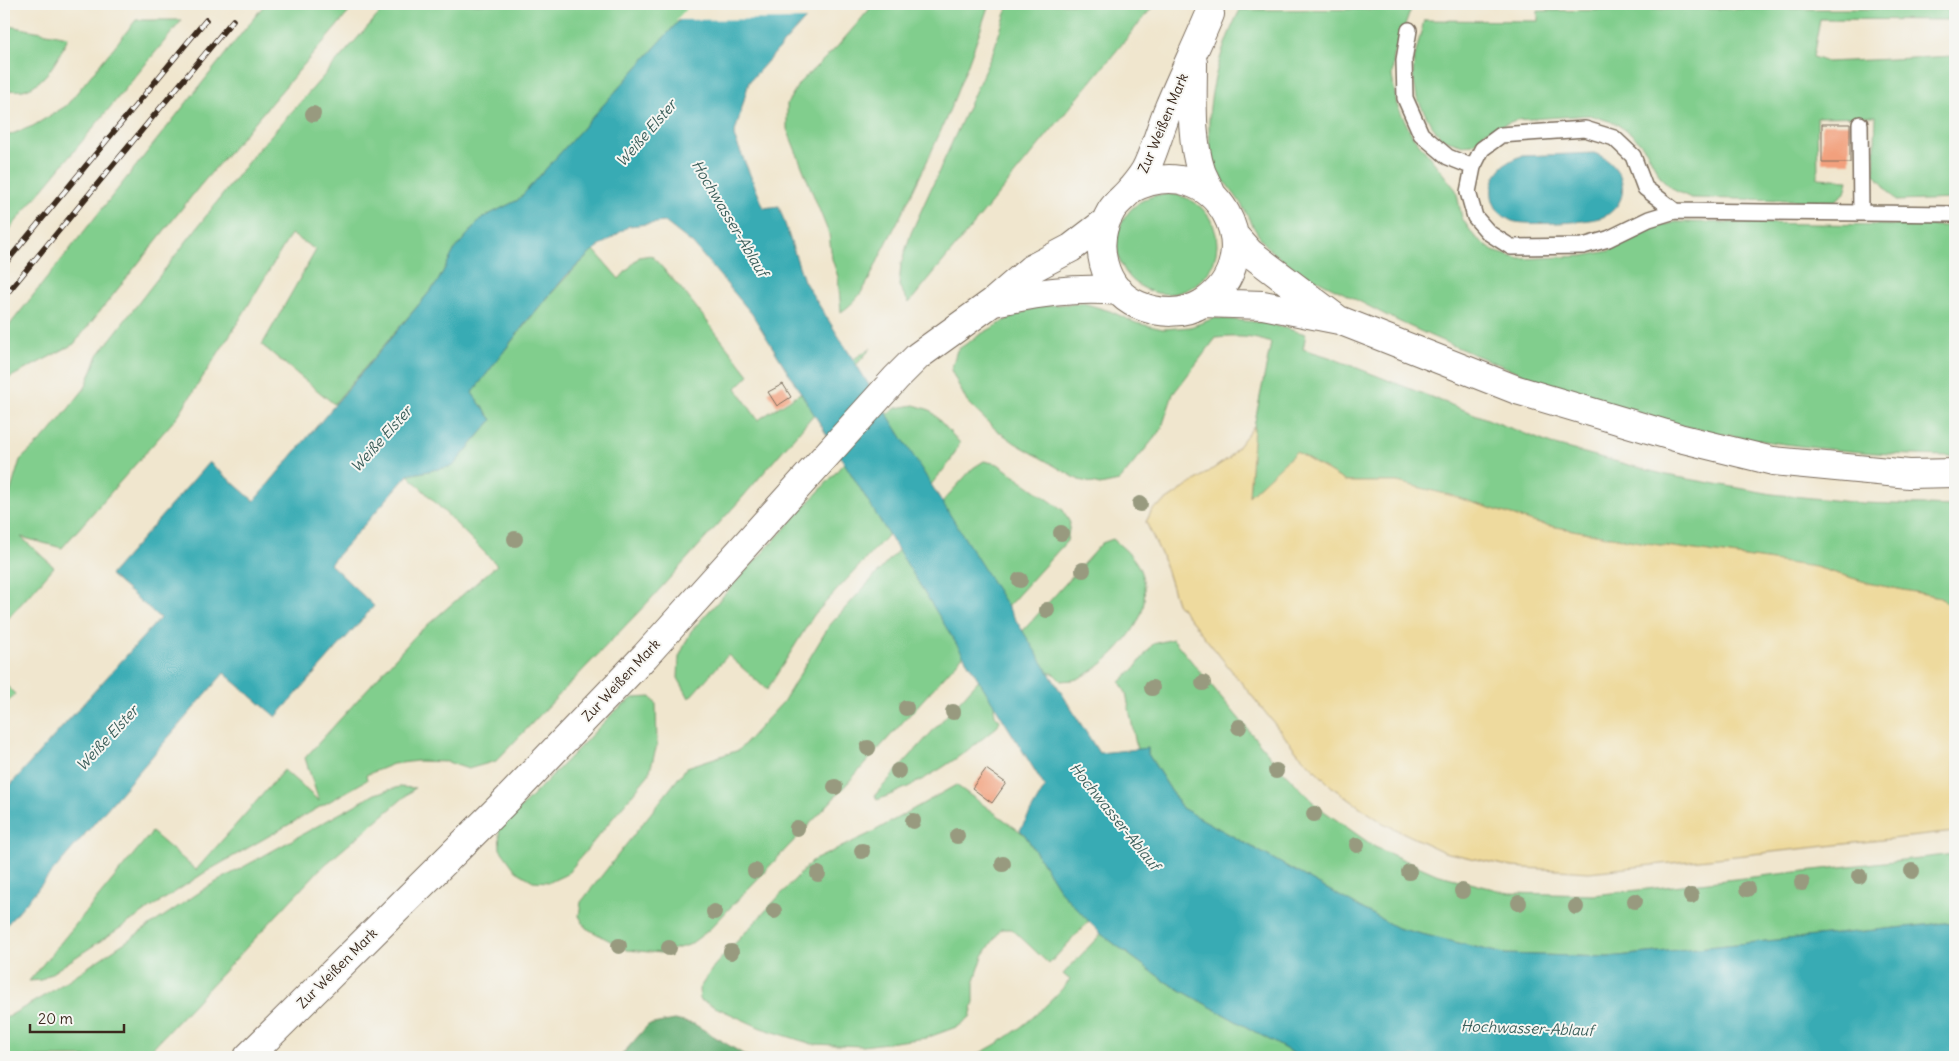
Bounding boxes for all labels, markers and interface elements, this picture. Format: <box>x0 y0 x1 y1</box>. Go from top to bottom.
street label: Zur Weißen Mark <box>1134 70 1192 176</box>
water label: Weiße Elster <box>612 94 681 170</box>
water label: Hochwasser-Ablauf <box>688 156 774 282</box>
water label: Weiße Elster <box>346 401 417 476</box>
street label: Zur Weißen Mark <box>578 635 664 725</box>
water label: Weiße Elster <box>72 700 143 775</box>
water label: Hochwasser-Ablauf <box>1066 759 1166 876</box>
street label: Zur Weißen Mark <box>293 924 381 1012</box>
scale bar <box>30 1001 124 1033</box>
text: 20 m <box>38 1009 73 1028</box>
water label: Hochwasser-Ablauf <box>1460 1016 1597 1040</box>

